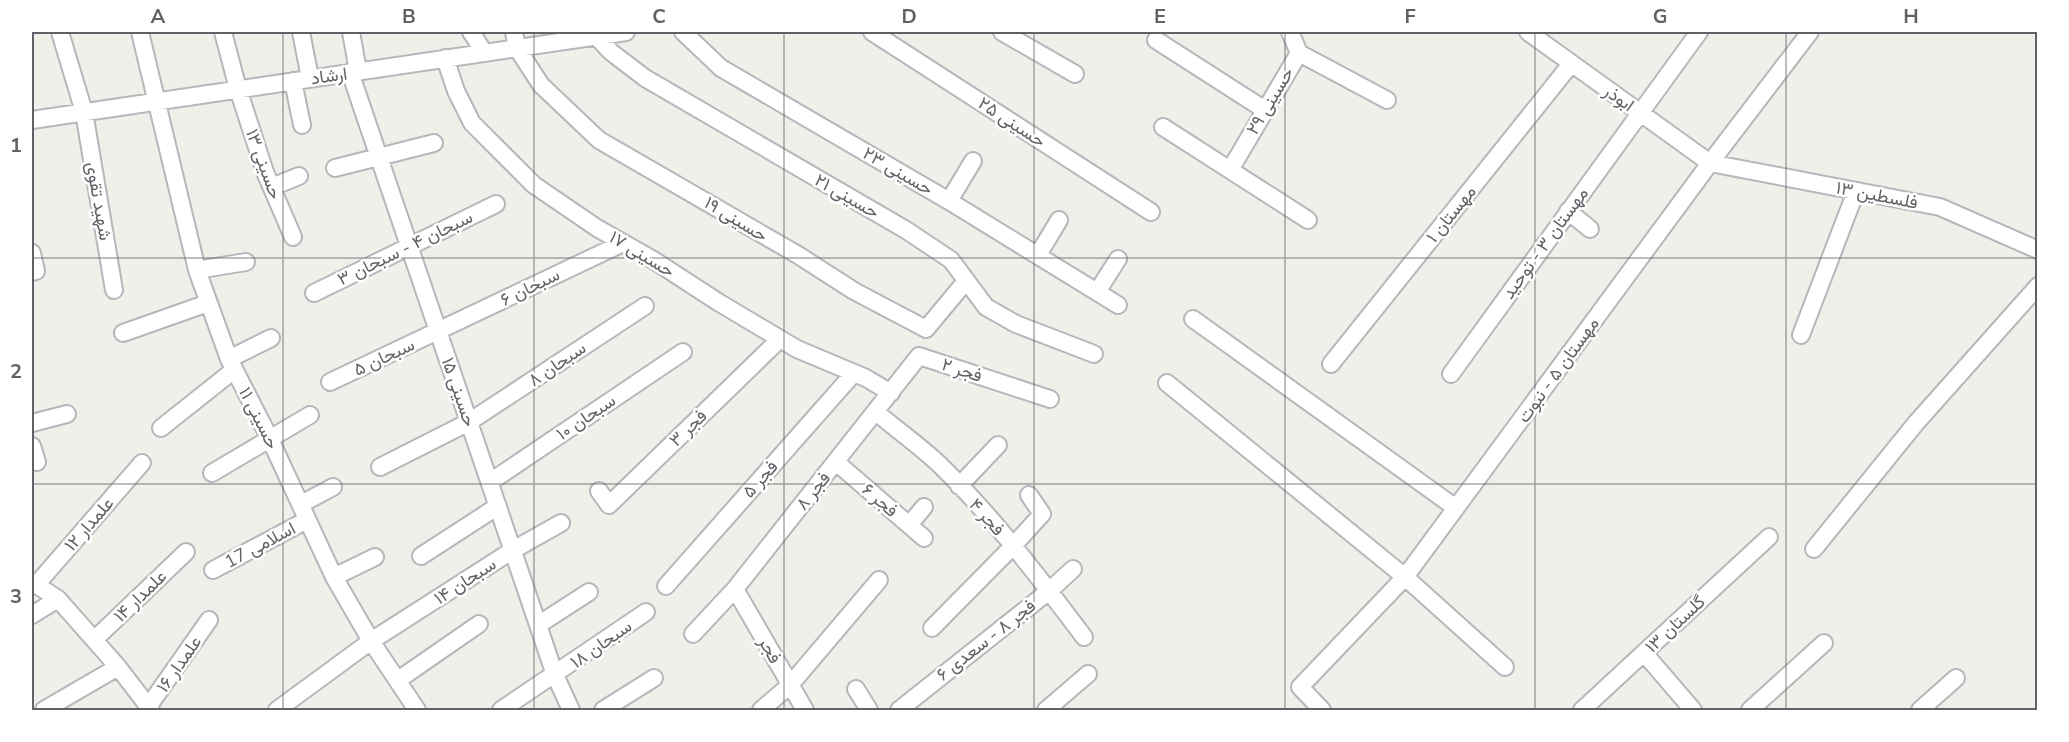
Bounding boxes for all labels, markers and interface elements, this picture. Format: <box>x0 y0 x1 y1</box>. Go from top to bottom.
text: A <box>151 3 166 30</box>
text: B <box>402 3 416 30</box>
text: C <box>652 3 666 30</box>
text: D <box>901 3 917 30</box>
text: E <box>1154 3 1166 30</box>
text: F <box>1404 3 1416 30</box>
text: G <box>1653 3 1667 30</box>
text: H <box>1903 3 1919 30</box>
street label: ارشاد <box>309 62 349 90</box>
street label: حسینی ۲۹ <box>1241 63 1299 139</box>
street label: ابوذر <box>1598 78 1639 117</box>
street label: حسینی ۲۵ <box>974 91 1050 153</box>
street label: حسینی ۱۳ <box>240 125 288 203</box>
text: 1 <box>10 132 22 159</box>
street label: حسینی ۲۳ <box>858 141 938 201</box>
street label: شهید تقوی <box>80 160 118 242</box>
street label: حسینی ۲۱ <box>810 168 884 224</box>
street label: فلسطین ۱۳ <box>1834 175 1920 215</box>
street label: مهستان ۱ <box>1420 180 1482 248</box>
street label: مهستان ۳ - توحید <box>1496 182 1594 304</box>
street label: حسینی ۱۹ <box>700 191 772 247</box>
street label: سبحان ۴ - سبحان ۳ <box>333 205 477 291</box>
street label: حسینی ۱۷ <box>605 225 679 283</box>
street label: سبحان ۶ <box>496 262 564 312</box>
street label: مهستان ۵ - نبوت <box>1512 312 1604 428</box>
street label: سبحان ۵ <box>350 332 418 382</box>
street label: سبحان ۸ <box>523 336 591 392</box>
street label: فجر ۲ <box>939 352 985 388</box>
street label: حسینی ۱۵ <box>436 354 482 430</box>
text: 2 <box>10 358 22 385</box>
street label: حسینی ۱۱ <box>233 383 285 453</box>
street label: سبحان ۱۰ <box>552 388 620 446</box>
street label: فجر ۳ <box>664 404 712 452</box>
street label: فجر ۵ <box>737 455 783 503</box>
street label: فجر ۸ <box>790 467 836 515</box>
street label: فجر ۶ <box>857 478 903 522</box>
street label: علمدار ۱۲ <box>59 492 119 556</box>
street label: فجر ۴ <box>964 493 1010 541</box>
street label: اسلامی 17 <box>220 516 300 574</box>
street label: سبحان ۱۴ <box>429 552 501 610</box>
street label: علمدار ۱۴ <box>108 565 172 627</box>
text: 3 <box>10 583 22 610</box>
street label: گلستان ۱۳ <box>1640 590 1710 658</box>
street label: فجر ۸ - سعدی ۶ <box>931 594 1041 686</box>
street label: سبحان ۱۸ <box>565 614 637 674</box>
street label: علمدار ۱۶ <box>151 631 207 697</box>
street label: فجر <box>752 631 787 668</box>

